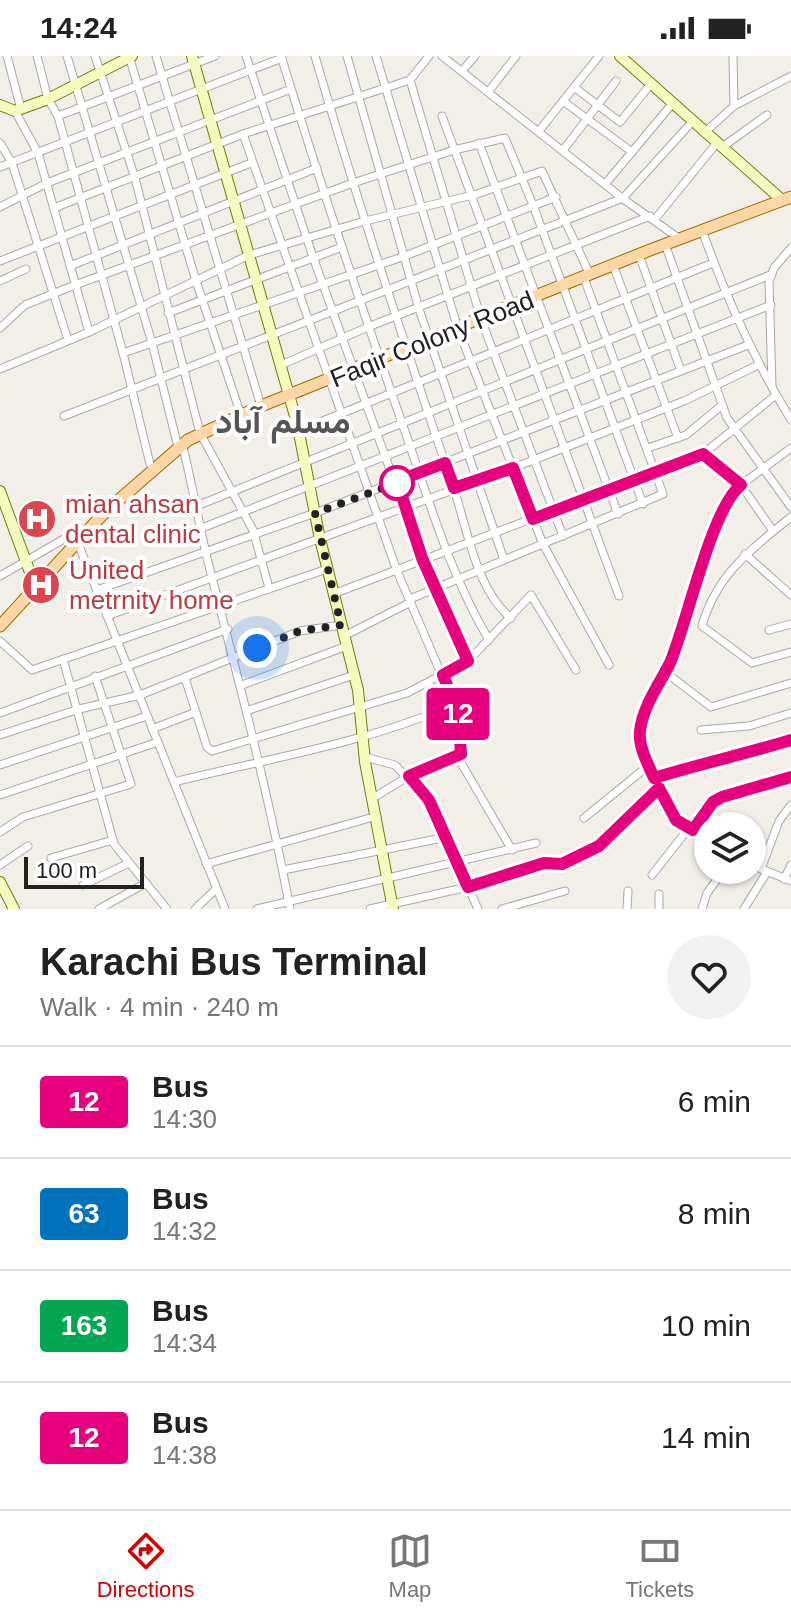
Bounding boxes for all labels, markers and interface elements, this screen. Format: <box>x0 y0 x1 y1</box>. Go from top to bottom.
text: 14:24 <box>40 11 117 44</box>
street label: Faqir Colony Road <box>326 284 538 394</box>
district label: مسلم آباد <box>216 402 350 444</box>
unlabelled marker <box>380 466 414 500</box>
place label: mian ahsan dental clinic <box>65 489 201 549</box>
hospital icon: mian ahsan dental clinic <box>16 498 58 540</box>
place label: United metrnity home <box>69 555 234 615</box>
hospital icon: United metrnity home <box>20 564 62 606</box>
your location <box>237 628 277 668</box>
line badge: 12 <box>422 688 494 740</box>
text: 12 <box>442 698 474 729</box>
map controls <box>694 812 766 884</box>
button: layers <box>694 812 766 884</box>
scale bar <box>24 853 144 889</box>
text: 100 m <box>36 858 97 883</box>
button: heart <box>667 935 751 1019</box>
text: Karachi Bus Terminal <box>40 941 428 983</box>
text: Walk · 4 min · 240 m <box>40 992 279 1022</box>
text: Bus <box>152 1070 209 1103</box>
text: 6 min <box>678 1085 751 1118</box>
text: 12 <box>68 1086 100 1117</box>
text: 14:30 <box>152 1104 217 1134</box>
text: Bus <box>152 1182 209 1215</box>
text: 8 min <box>678 1197 751 1230</box>
text: 63 <box>68 1198 100 1229</box>
text: 14:32 <box>152 1216 217 1246</box>
text: Bus <box>152 1294 209 1327</box>
text: 10 min <box>661 1309 751 1342</box>
text: 163 <box>61 1310 107 1341</box>
text: 14:34 <box>152 1328 217 1358</box>
text: Bus <box>152 1406 209 1439</box>
text: 14 min <box>661 1421 751 1454</box>
text: 12 <box>68 1422 100 1453</box>
text: 14:38 <box>152 1440 217 1470</box>
tab: Directions <box>97 1529 195 1603</box>
tab: Map <box>388 1529 432 1603</box>
tab: Tickets <box>625 1529 694 1603</box>

